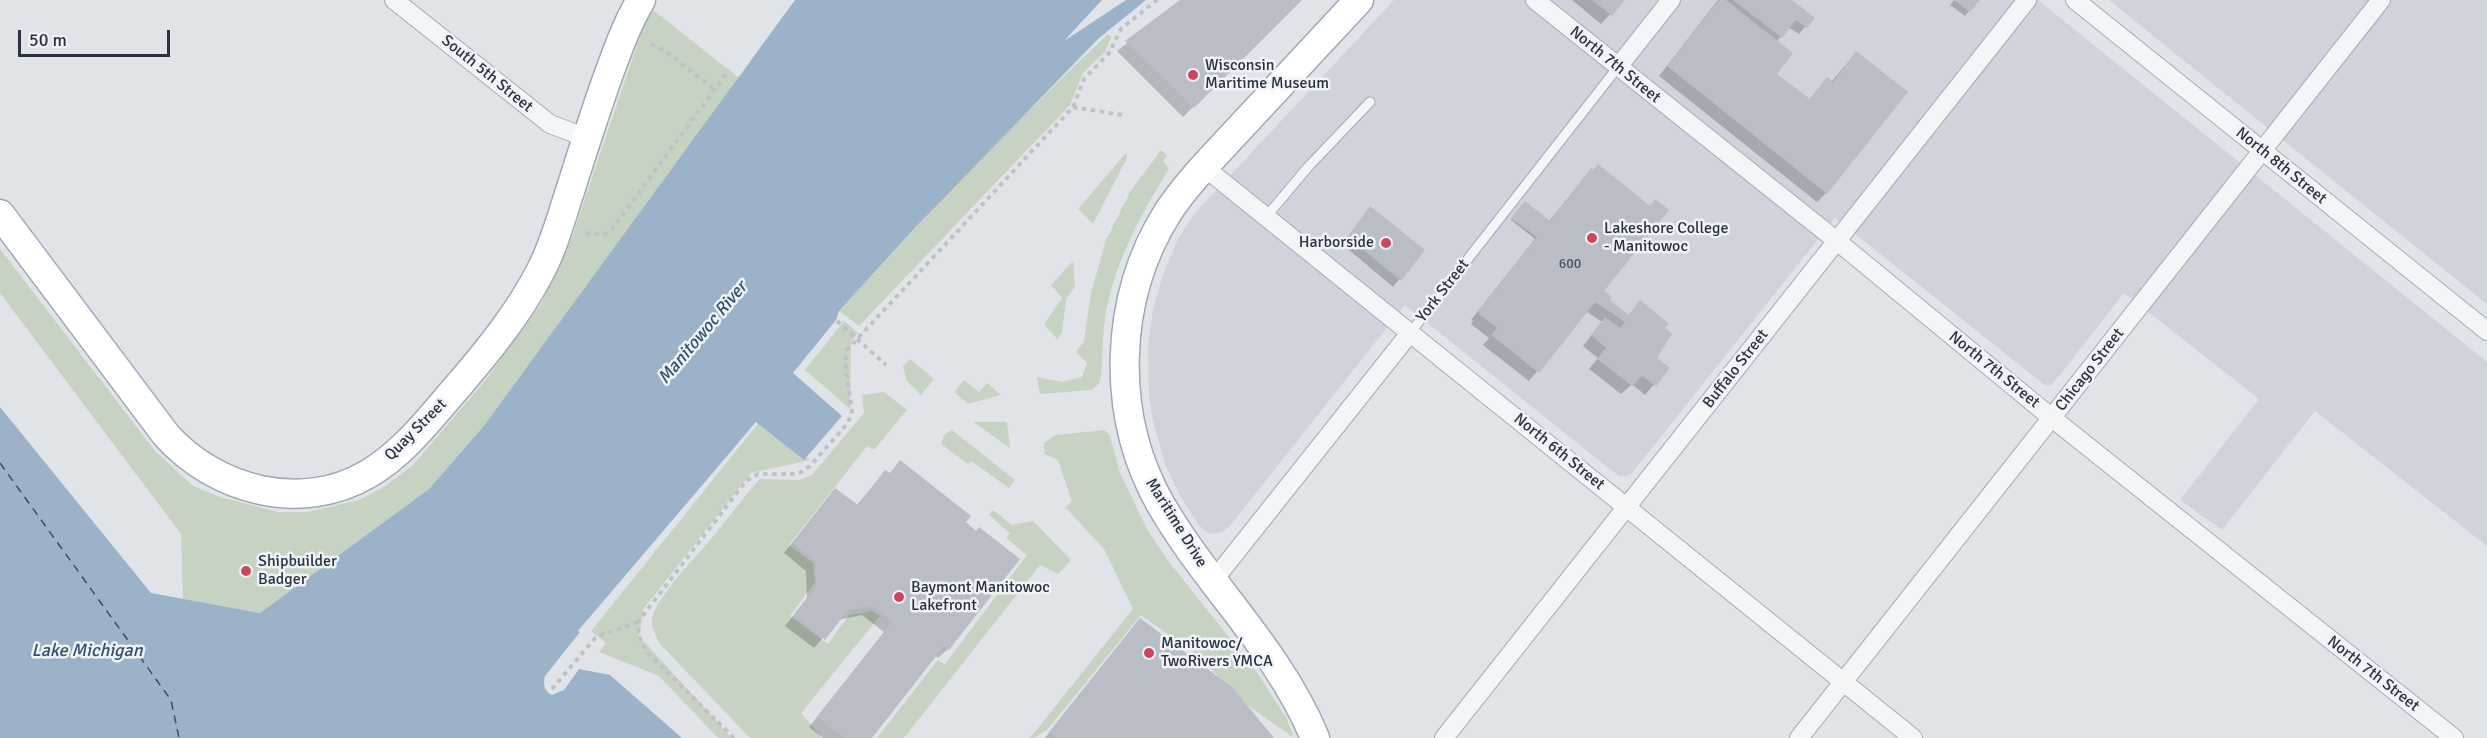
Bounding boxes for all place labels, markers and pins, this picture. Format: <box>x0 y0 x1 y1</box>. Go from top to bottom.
place label: Wisconsin Maritime Museum <box>1205 56 1329 94</box>
marker: Wisconsin Maritime Museum <box>1186 68 1200 82</box>
place label: Lakeshore College - Manitowoc <box>1604 219 1729 257</box>
marker: Lakeshore College - Manitowoc <box>1585 231 1599 245</box>
place label: Harborside <box>1299 233 1374 253</box>
marker: Harborside <box>1379 236 1393 250</box>
place label: Shipbuilder Badger <box>258 552 337 590</box>
marker: Shipbuilder Badger <box>239 564 253 578</box>
place label: Baymont Manitowoc Lakefront <box>911 578 1050 616</box>
marker: Baymont Manitowoc Lakefront <box>892 590 906 604</box>
place label: Manitowoc/ TwoRivers YMCA <box>1161 634 1273 672</box>
marker: Manitowoc/ TwoRivers YMCA <box>1142 646 1156 660</box>

